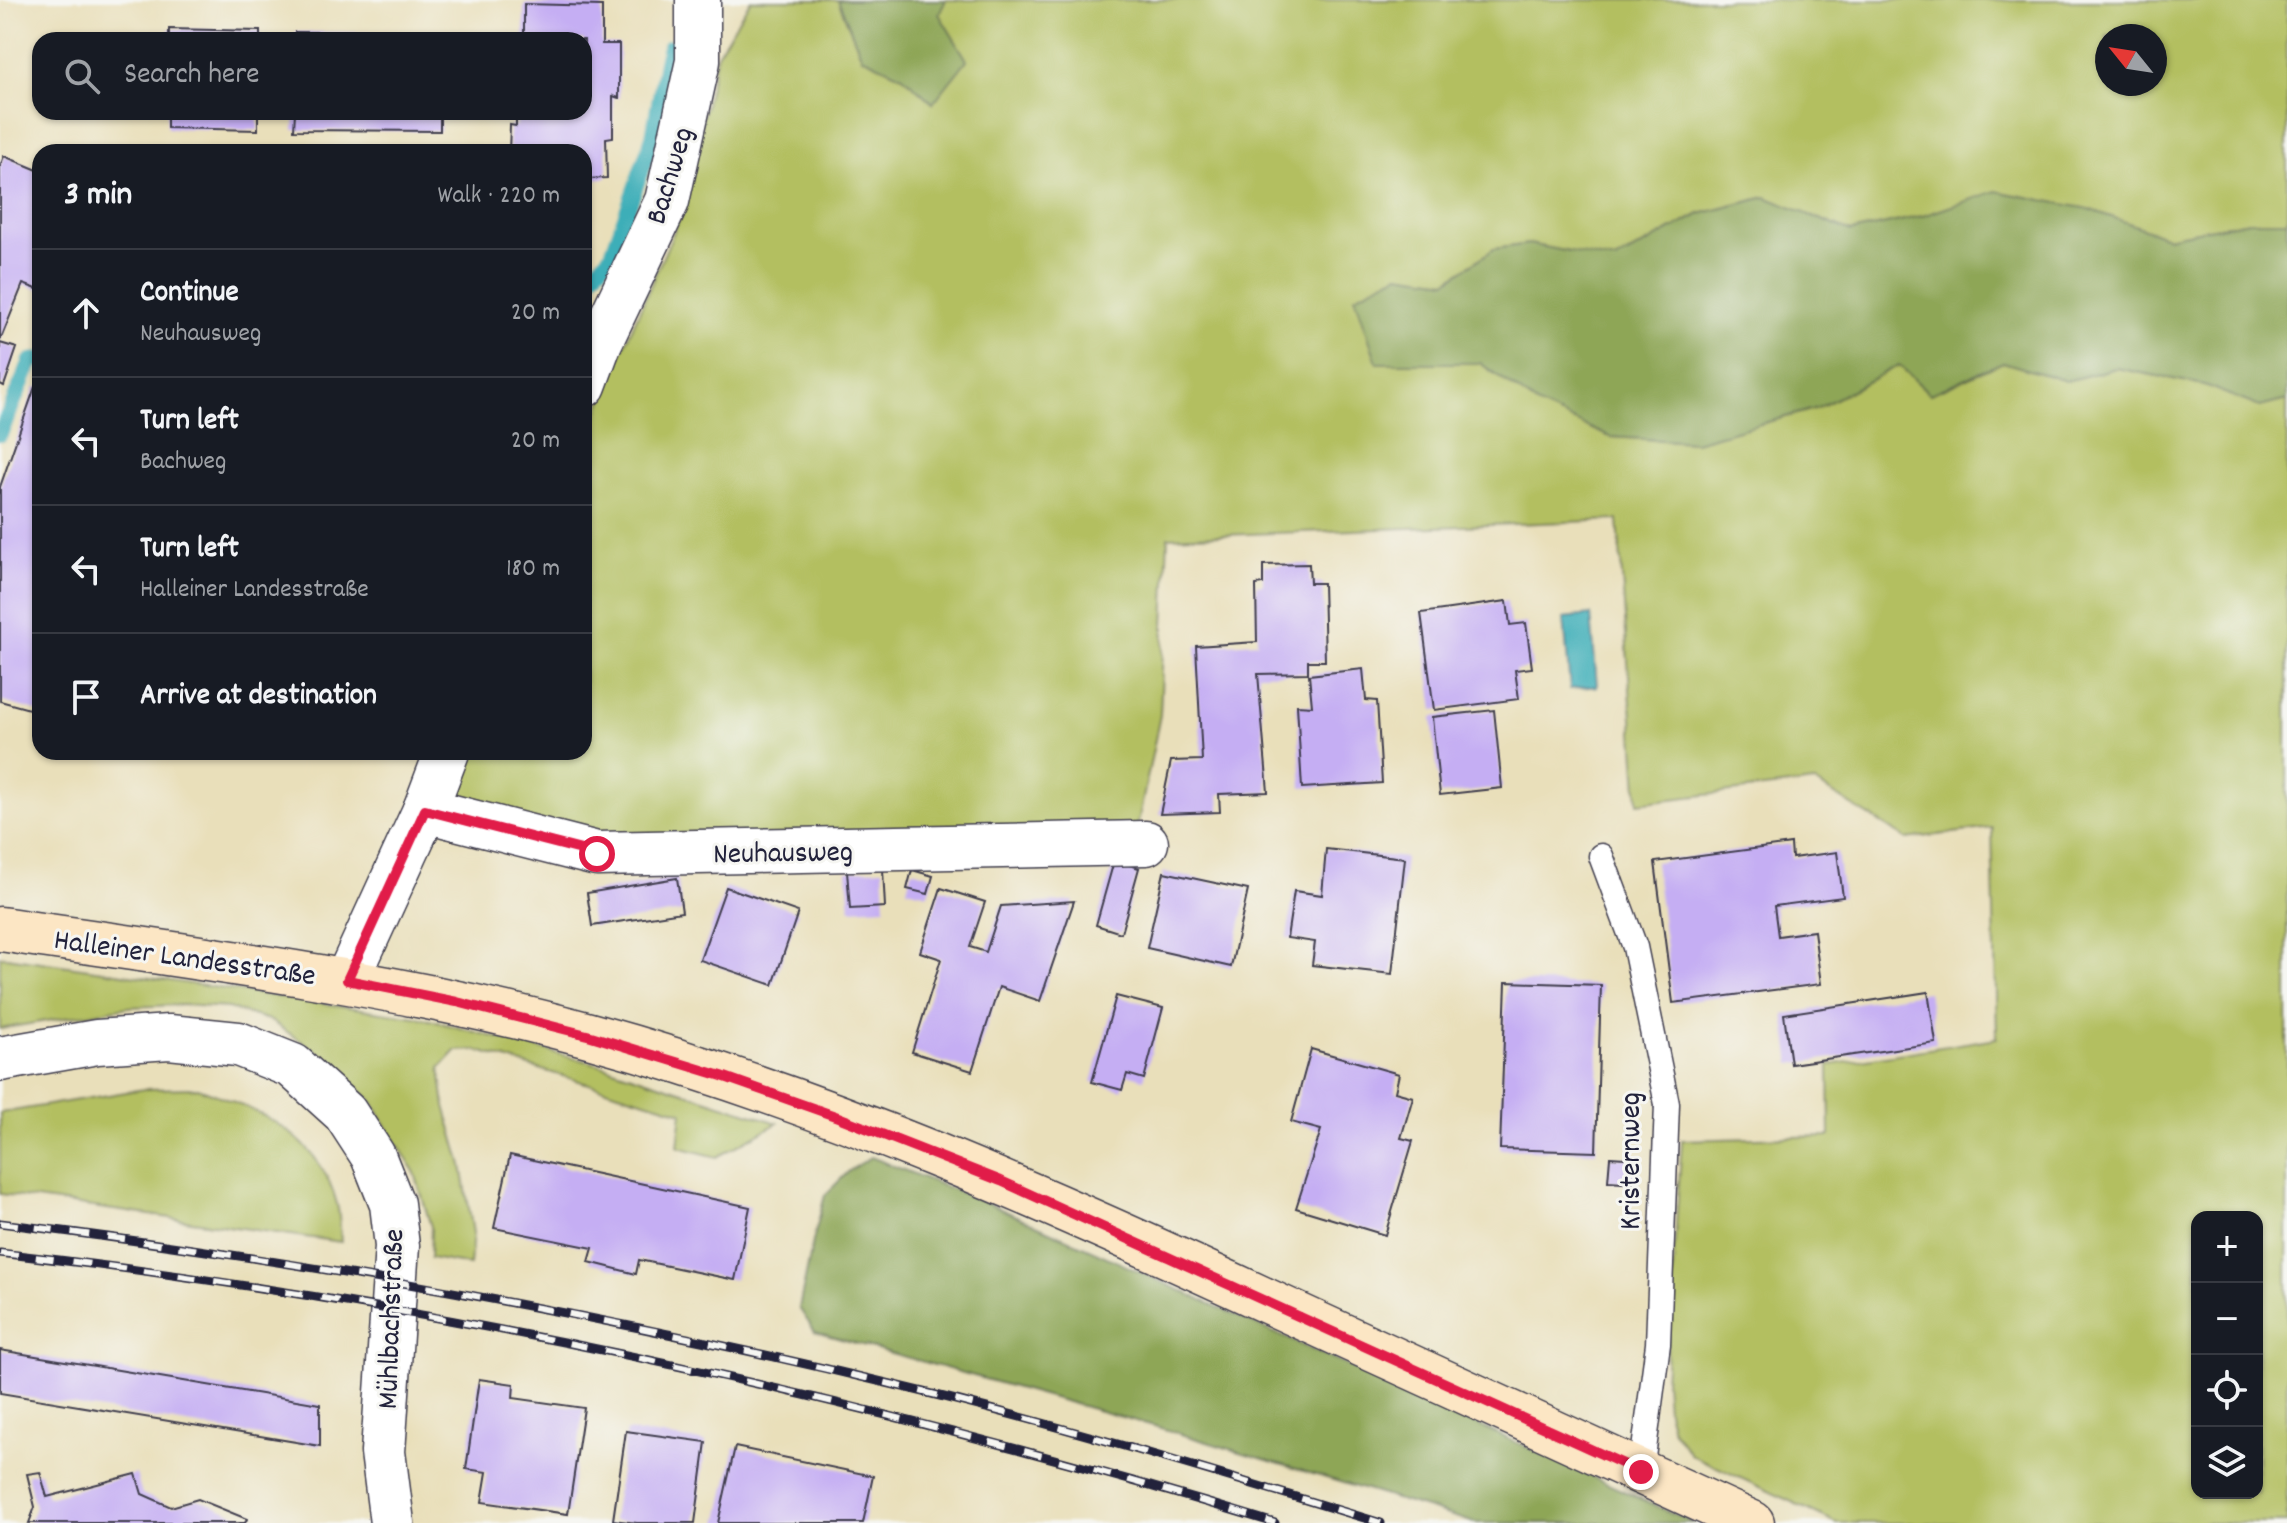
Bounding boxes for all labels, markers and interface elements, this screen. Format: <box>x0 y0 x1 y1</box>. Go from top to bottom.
north arrow <box>2095 24 2167 96</box>
search box <box>32 32 592 120</box>
icon: search <box>60 54 104 98</box>
text: Search here <box>124 55 260 98</box>
street label: Bachweg <box>637 122 707 230</box>
text: 3 min <box>64 172 132 221</box>
text: Walk · 220 m <box>437 178 560 215</box>
text: Continue <box>140 273 239 316</box>
icon: ahead <box>64 291 108 335</box>
text: 20 m <box>511 295 560 332</box>
text: Neuhausweg <box>140 316 261 353</box>
text: Turn left <box>140 401 239 444</box>
icon: left <box>64 419 108 463</box>
text: 20 m <box>511 423 560 460</box>
text: Bachweg <box>140 444 226 481</box>
text: Turn left <box>140 529 239 572</box>
icon: left <box>64 547 108 591</box>
text: 180 m <box>506 551 560 588</box>
text: Halleiner Landesstraße <box>140 572 369 609</box>
icon: arrive <box>64 675 108 719</box>
text: Arrive at destination <box>140 676 377 719</box>
street label: Neuhausweg <box>713 833 853 878</box>
route start <box>579 836 615 872</box>
street label: Halleiner Landesstraße <box>51 921 318 1000</box>
street label: Kristernweg <box>1612 1092 1655 1230</box>
map controls <box>2191 1211 2263 1499</box>
button: + <box>2191 1211 2263 1283</box>
street label: Mühlbachstraße <box>369 1228 418 1410</box>
button: − <box>2191 1283 2263 1355</box>
button: locate <box>2191 1355 2263 1427</box>
button: layers <box>2191 1427 2263 1499</box>
route end <box>1623 1454 1659 1490</box>

